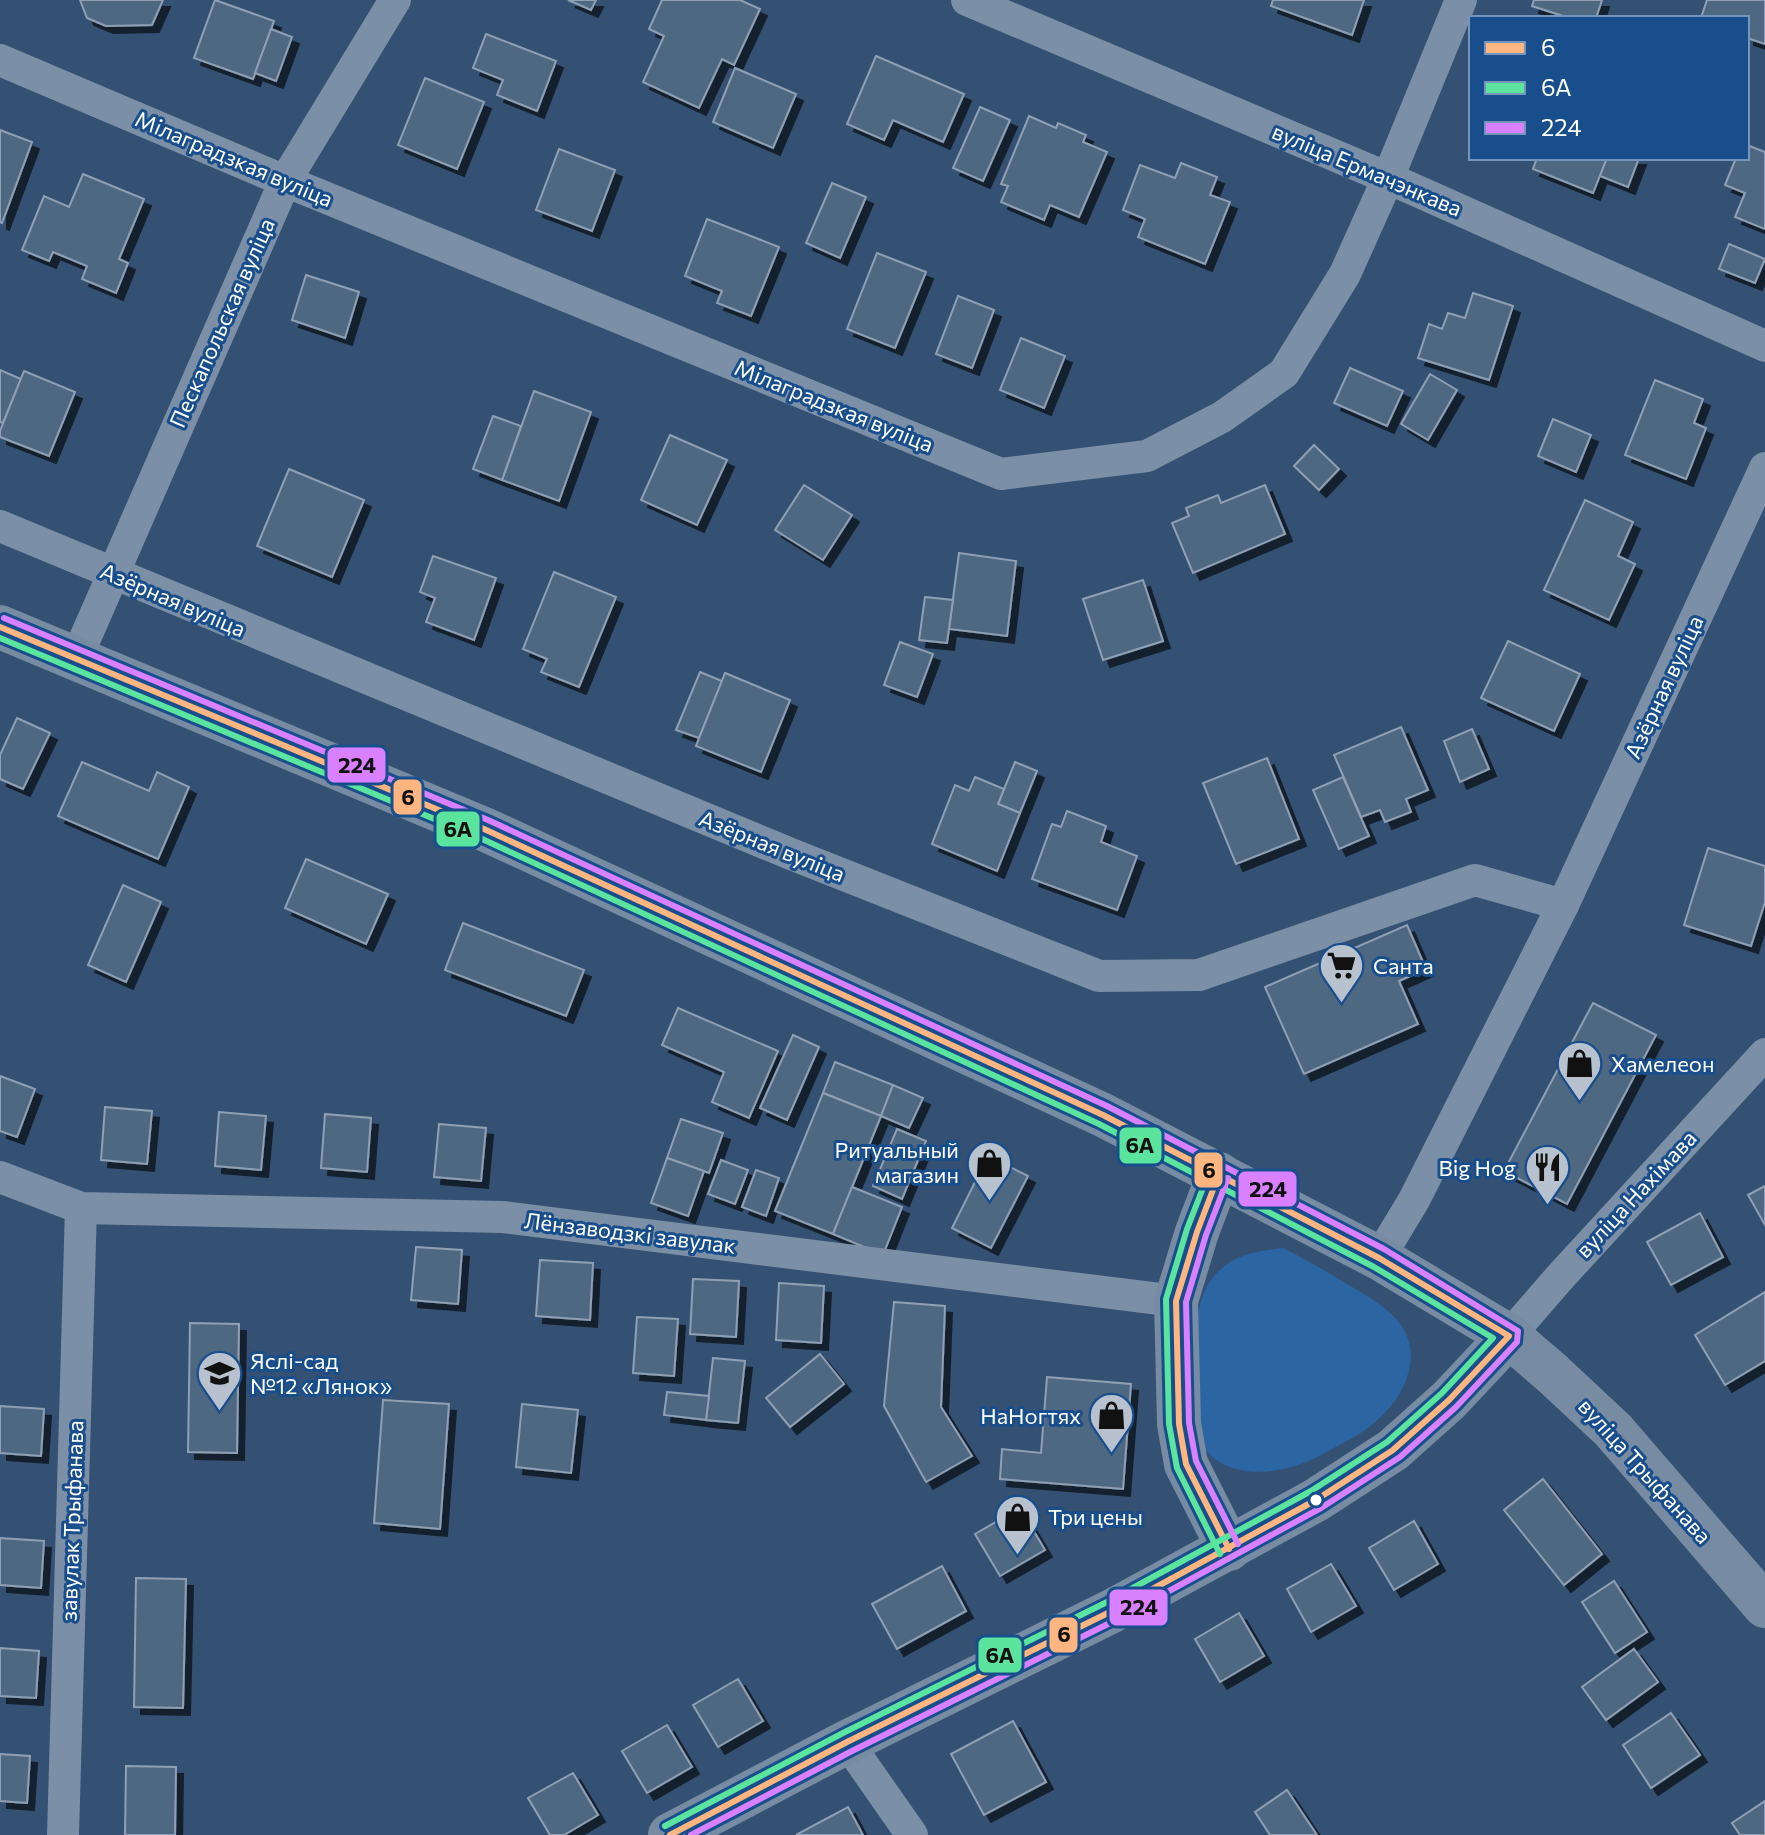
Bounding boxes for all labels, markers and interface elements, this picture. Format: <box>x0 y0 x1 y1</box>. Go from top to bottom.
legend <box>1469 16 1749 160</box>
text: 6 <box>1541 32 1556 61</box>
text: 6А <box>1541 72 1572 101</box>
street label: Мілаградзкая вуліца <box>131 105 337 212</box>
text: 224 <box>1541 112 1582 141</box>
street label: вуліца Ермачэнкава <box>1268 117 1466 222</box>
street label: Пескапольская вуліца <box>163 214 280 432</box>
street label: Мілаградзкая вуліца <box>731 353 938 458</box>
street label: Азёрная вуліца <box>97 557 250 642</box>
street label: Азёрная вуліца <box>1619 611 1708 763</box>
line badge: 224 <box>326 746 387 784</box>
text: 224 <box>338 751 376 778</box>
line badge: 6 <box>392 778 423 816</box>
text: 6 <box>401 783 415 810</box>
street label: Азёрная вуліца <box>695 804 849 887</box>
line badge: 6А <box>435 810 481 848</box>
text: 6А <box>444 815 473 842</box>
supermarket icon: Санта <box>1318 942 1366 1005</box>
place label: Санта <box>1373 952 1434 979</box>
shop icon: Хамелеон <box>1556 1040 1604 1103</box>
place label: Хамелеон <box>1611 1050 1715 1077</box>
street label: вуліца Нахімава <box>1570 1124 1702 1263</box>
line badge: 6А <box>1118 1126 1163 1165</box>
text: 6А <box>1126 1131 1155 1158</box>
place label: Ритуальный магазин <box>835 1136 959 1188</box>
shop icon: Ритуальный магазин <box>966 1139 1014 1202</box>
restaurant icon: Big Hog <box>1523 1144 1571 1207</box>
line badge: 6 <box>1193 1151 1224 1189</box>
place label: Big Hog <box>1438 1154 1516 1181</box>
text: 6 <box>1202 1156 1216 1183</box>
line badge: 224 <box>1237 1170 1298 1208</box>
text: 224 <box>1249 1175 1287 1202</box>
street label: Лёнзаводзкі завулак <box>523 1206 737 1259</box>
place label: Яслі-сад №12 «Лянок» <box>250 1347 392 1399</box>
school or university icon: Яслі-сад №12 «Лянок» <box>195 1350 243 1413</box>
shop icon: НаНогтях <box>1088 1392 1136 1455</box>
street label: вуліца Трыфанава <box>1573 1393 1718 1549</box>
place label: НаНогтях <box>980 1402 1081 1429</box>
street label: завулак Трыфанава <box>54 1420 89 1622</box>
unlabelled marker <box>1308 1492 1324 1508</box>
shop icon: Три цены <box>993 1493 1041 1556</box>
place label: Три цены <box>1048 1503 1143 1530</box>
line badge: 224 <box>1108 1588 1169 1627</box>
text: 224 <box>1120 1593 1158 1620</box>
line badge: 6 <box>1048 1616 1079 1654</box>
text: 6 <box>1057 1620 1071 1647</box>
line badge: 6А <box>977 1636 1023 1674</box>
text: 6А <box>986 1641 1015 1668</box>

